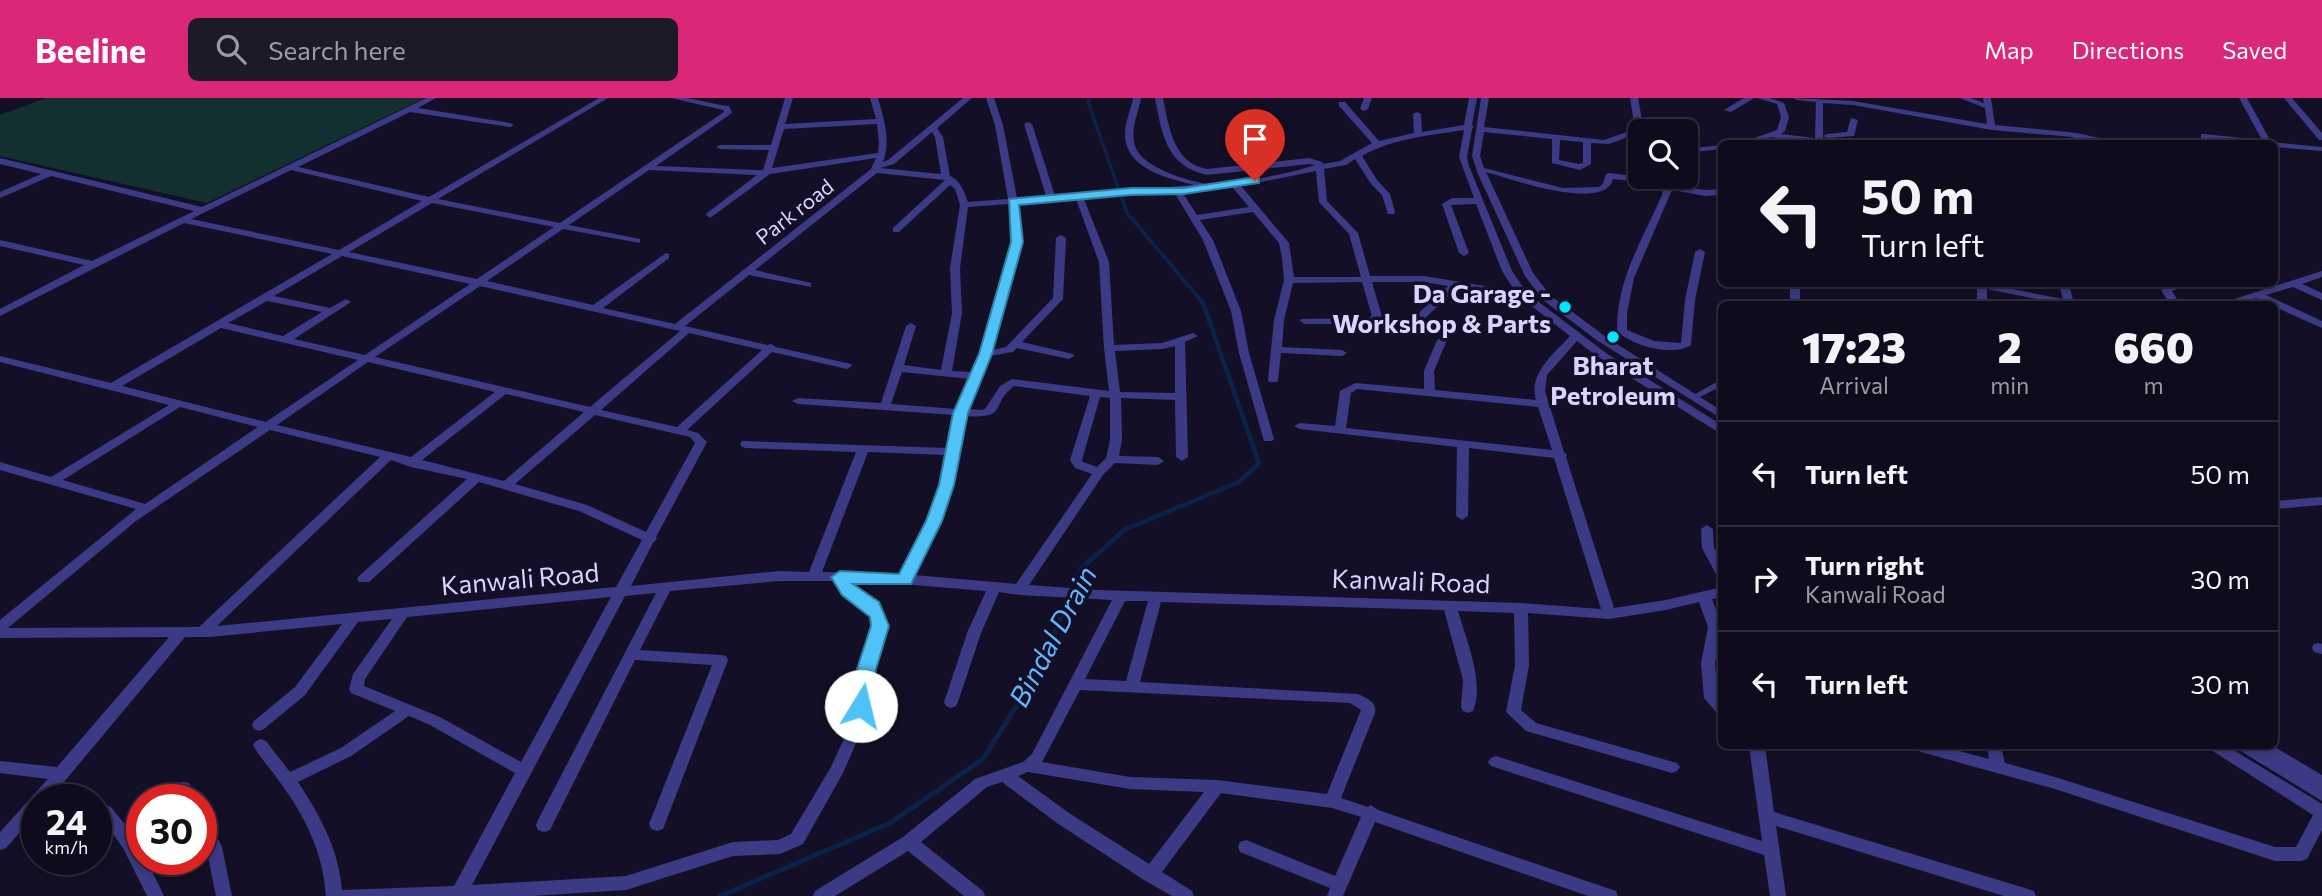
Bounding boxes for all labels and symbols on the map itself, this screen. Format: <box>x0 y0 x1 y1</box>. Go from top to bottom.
pin <box>1225 109 1285 181</box>
street label: Park road <box>750 173 838 249</box>
place label: Da Garage - Workshop & Parts <box>1332 277 1551 338</box>
marker: Da Garage - Workshop & Parts <box>1557 299 1573 315</box>
marker: Bharat Petroleum <box>1605 329 1621 345</box>
place label: Bharat Petroleum <box>1550 349 1676 410</box>
street label: Kanwali Road <box>440 556 600 600</box>
water label: Bindal Drain <box>1001 560 1103 712</box>
street label: Kanwali Road <box>1331 562 1491 598</box>
position arrow <box>824 669 898 743</box>
speed limit sign: 30 <box>126 784 217 875</box>

